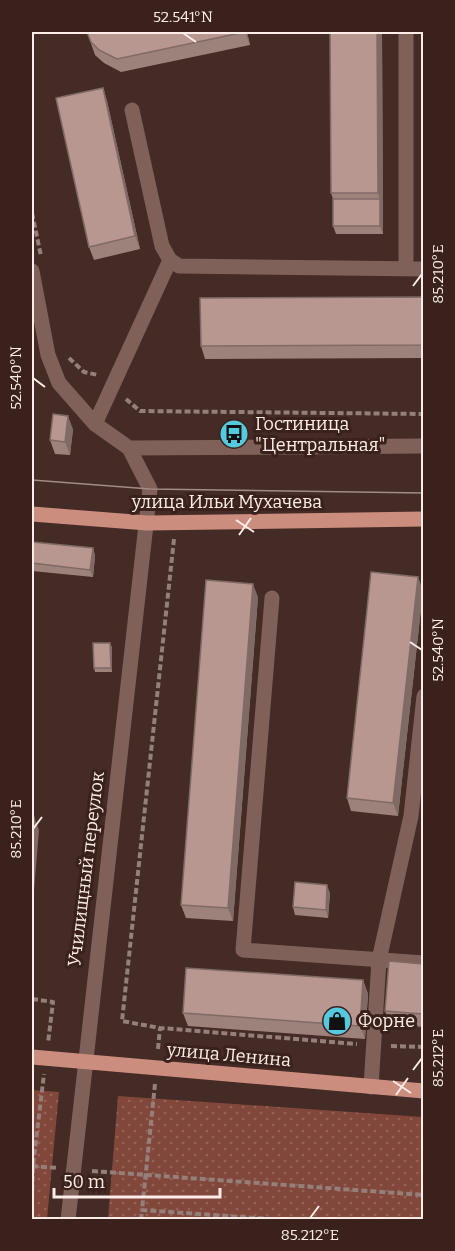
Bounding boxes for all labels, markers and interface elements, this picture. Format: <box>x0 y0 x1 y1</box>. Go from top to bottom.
text: 52.541°N <box>153 8 213 26</box>
text: 85.210°E <box>429 244 447 304</box>
text: 52.540°N <box>7 346 25 410</box>
place label: Гостиница "Центральная" <box>255 413 386 456</box>
bus stop icon: Гостиница "Центральная" <box>218 418 250 450</box>
street label: улица Ильи Мухачева <box>131 491 322 513</box>
text: 52.540°N <box>429 618 447 682</box>
street label: Училищный переулок <box>63 770 109 968</box>
text: 85.210°E <box>7 799 25 859</box>
shop icon: Форне <box>321 1005 353 1037</box>
place label: Форне <box>358 1010 415 1032</box>
text: 85.212°E <box>429 1029 447 1087</box>
street label: улица Ленина <box>165 1039 292 1071</box>
scale bar <box>54 1161 220 1199</box>
text: 50 m <box>63 1171 105 1193</box>
text: 85.212°E <box>281 1226 339 1244</box>

